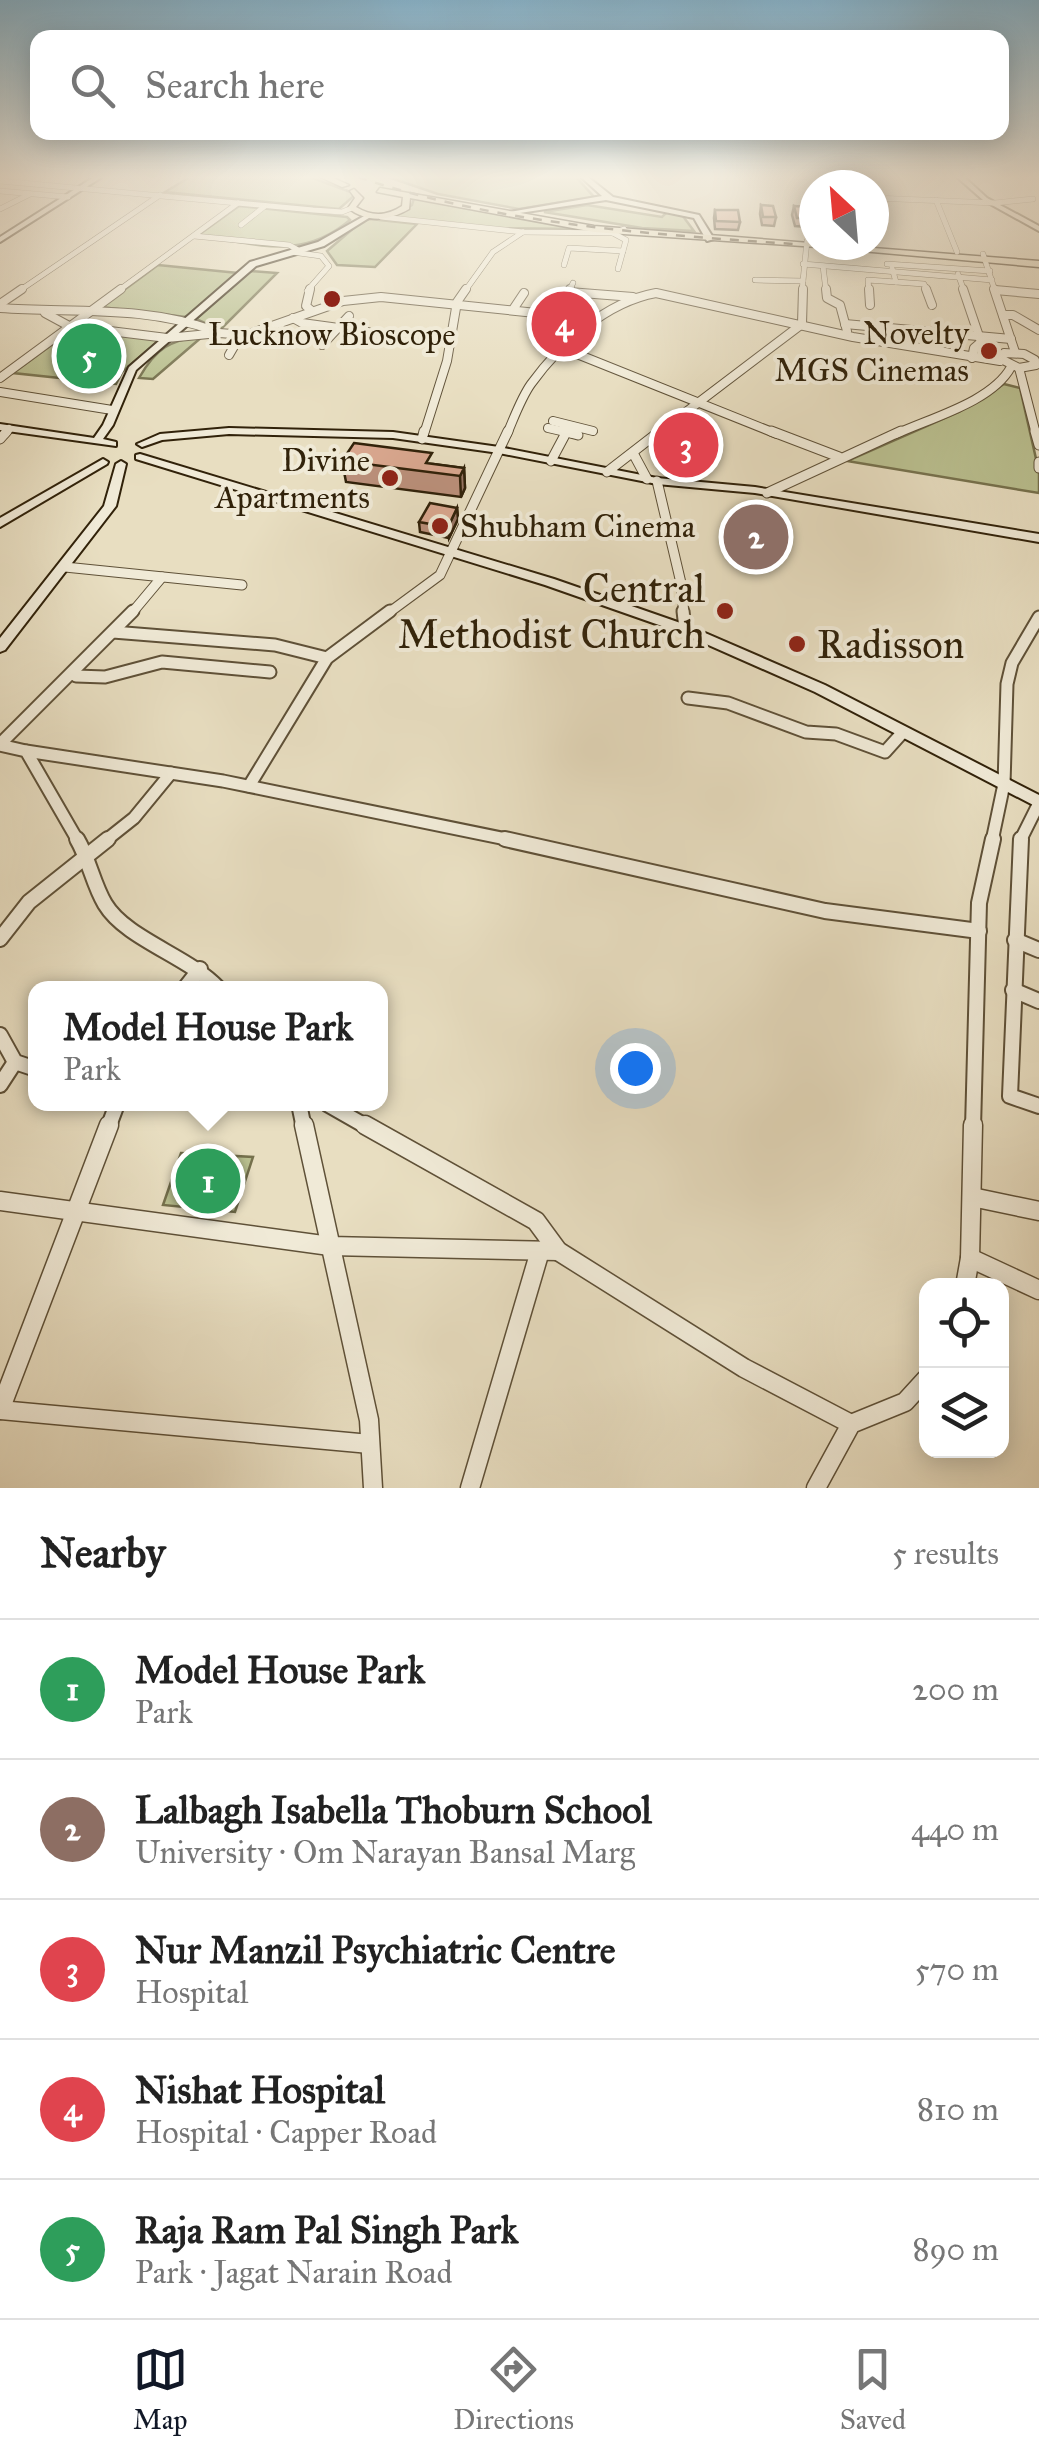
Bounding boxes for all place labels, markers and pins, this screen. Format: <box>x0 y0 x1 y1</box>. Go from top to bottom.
pin: 4 <box>532 286 596 362</box>
marker: Lucknow Bioscope <box>321 288 343 310</box>
place label: Novelty MGS Cinemas <box>774 314 970 390</box>
place label: Lucknow Bioscope <box>208 315 456 354</box>
pin: 5 <box>56 318 122 394</box>
marker: Novelty MGS Cinemas <box>978 340 1000 362</box>
pin: 3 <box>654 408 718 482</box>
place label: Divine Apartments <box>213 441 370 517</box>
marker: Divine Apartments <box>379 467 401 489</box>
pin: 2 <box>724 500 788 574</box>
place label: Shubham Cinema <box>460 507 696 546</box>
marker: Shubham Cinema <box>429 515 451 537</box>
place label: Central Methodist Church <box>398 564 705 659</box>
marker: Central Methodist Church <box>714 600 736 622</box>
place label: Radisson <box>817 620 964 669</box>
marker: Radisson <box>786 633 808 655</box>
pin: 1 <box>176 1144 240 1218</box>

